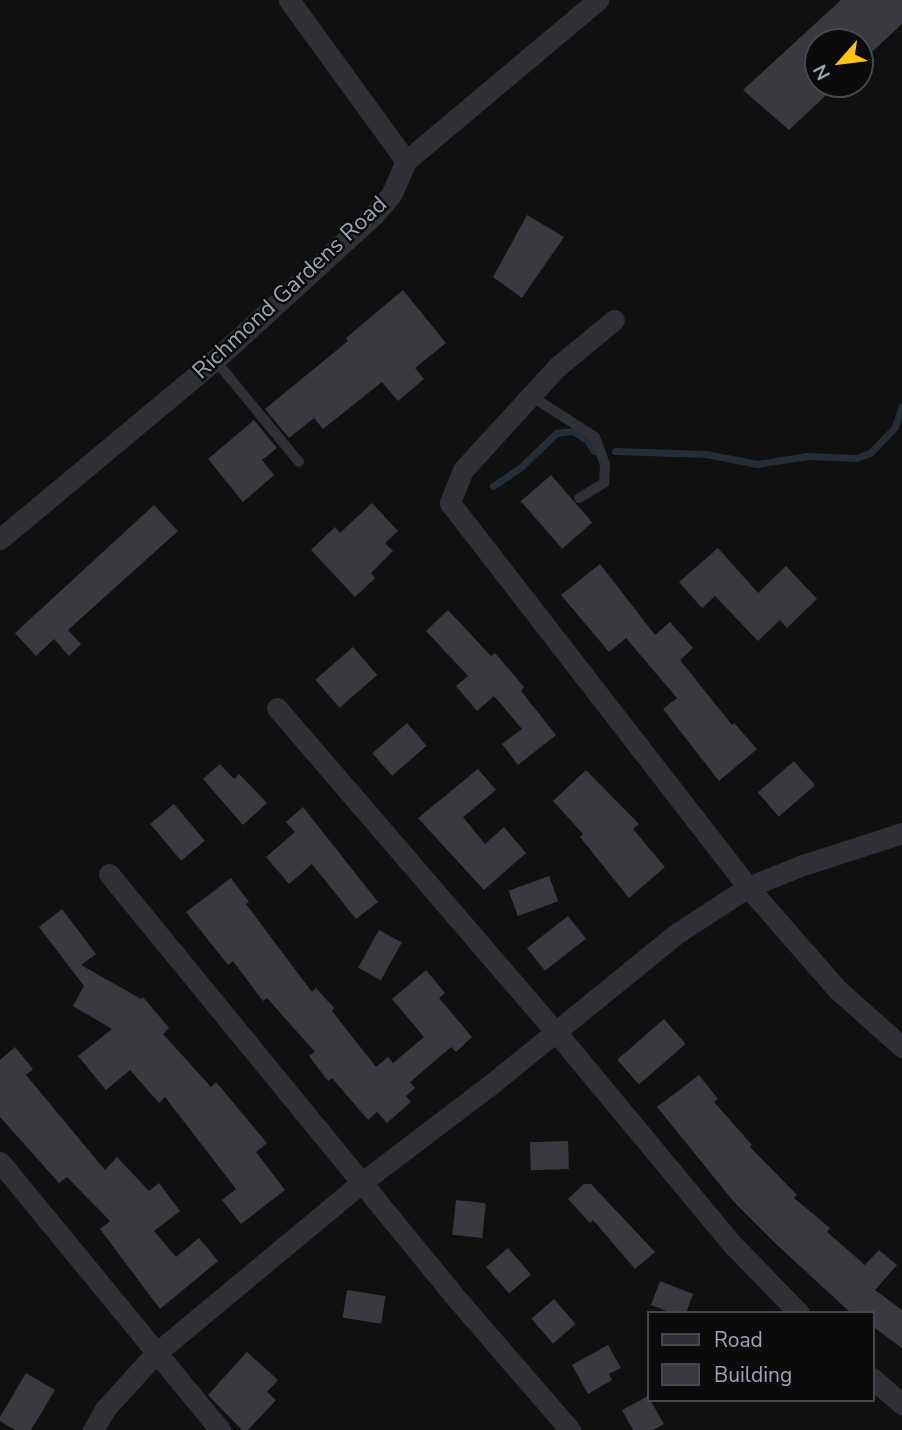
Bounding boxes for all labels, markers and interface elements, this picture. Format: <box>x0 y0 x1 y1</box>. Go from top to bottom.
north arrow <box>804 28 874 98</box>
text: N <box>807 60 837 84</box>
street label: Richmond Gardens Road <box>187 191 393 385</box>
legend <box>646 1311 874 1402</box>
text: Road <box>714 1326 763 1354</box>
text: Building <box>714 1361 792 1389</box>

